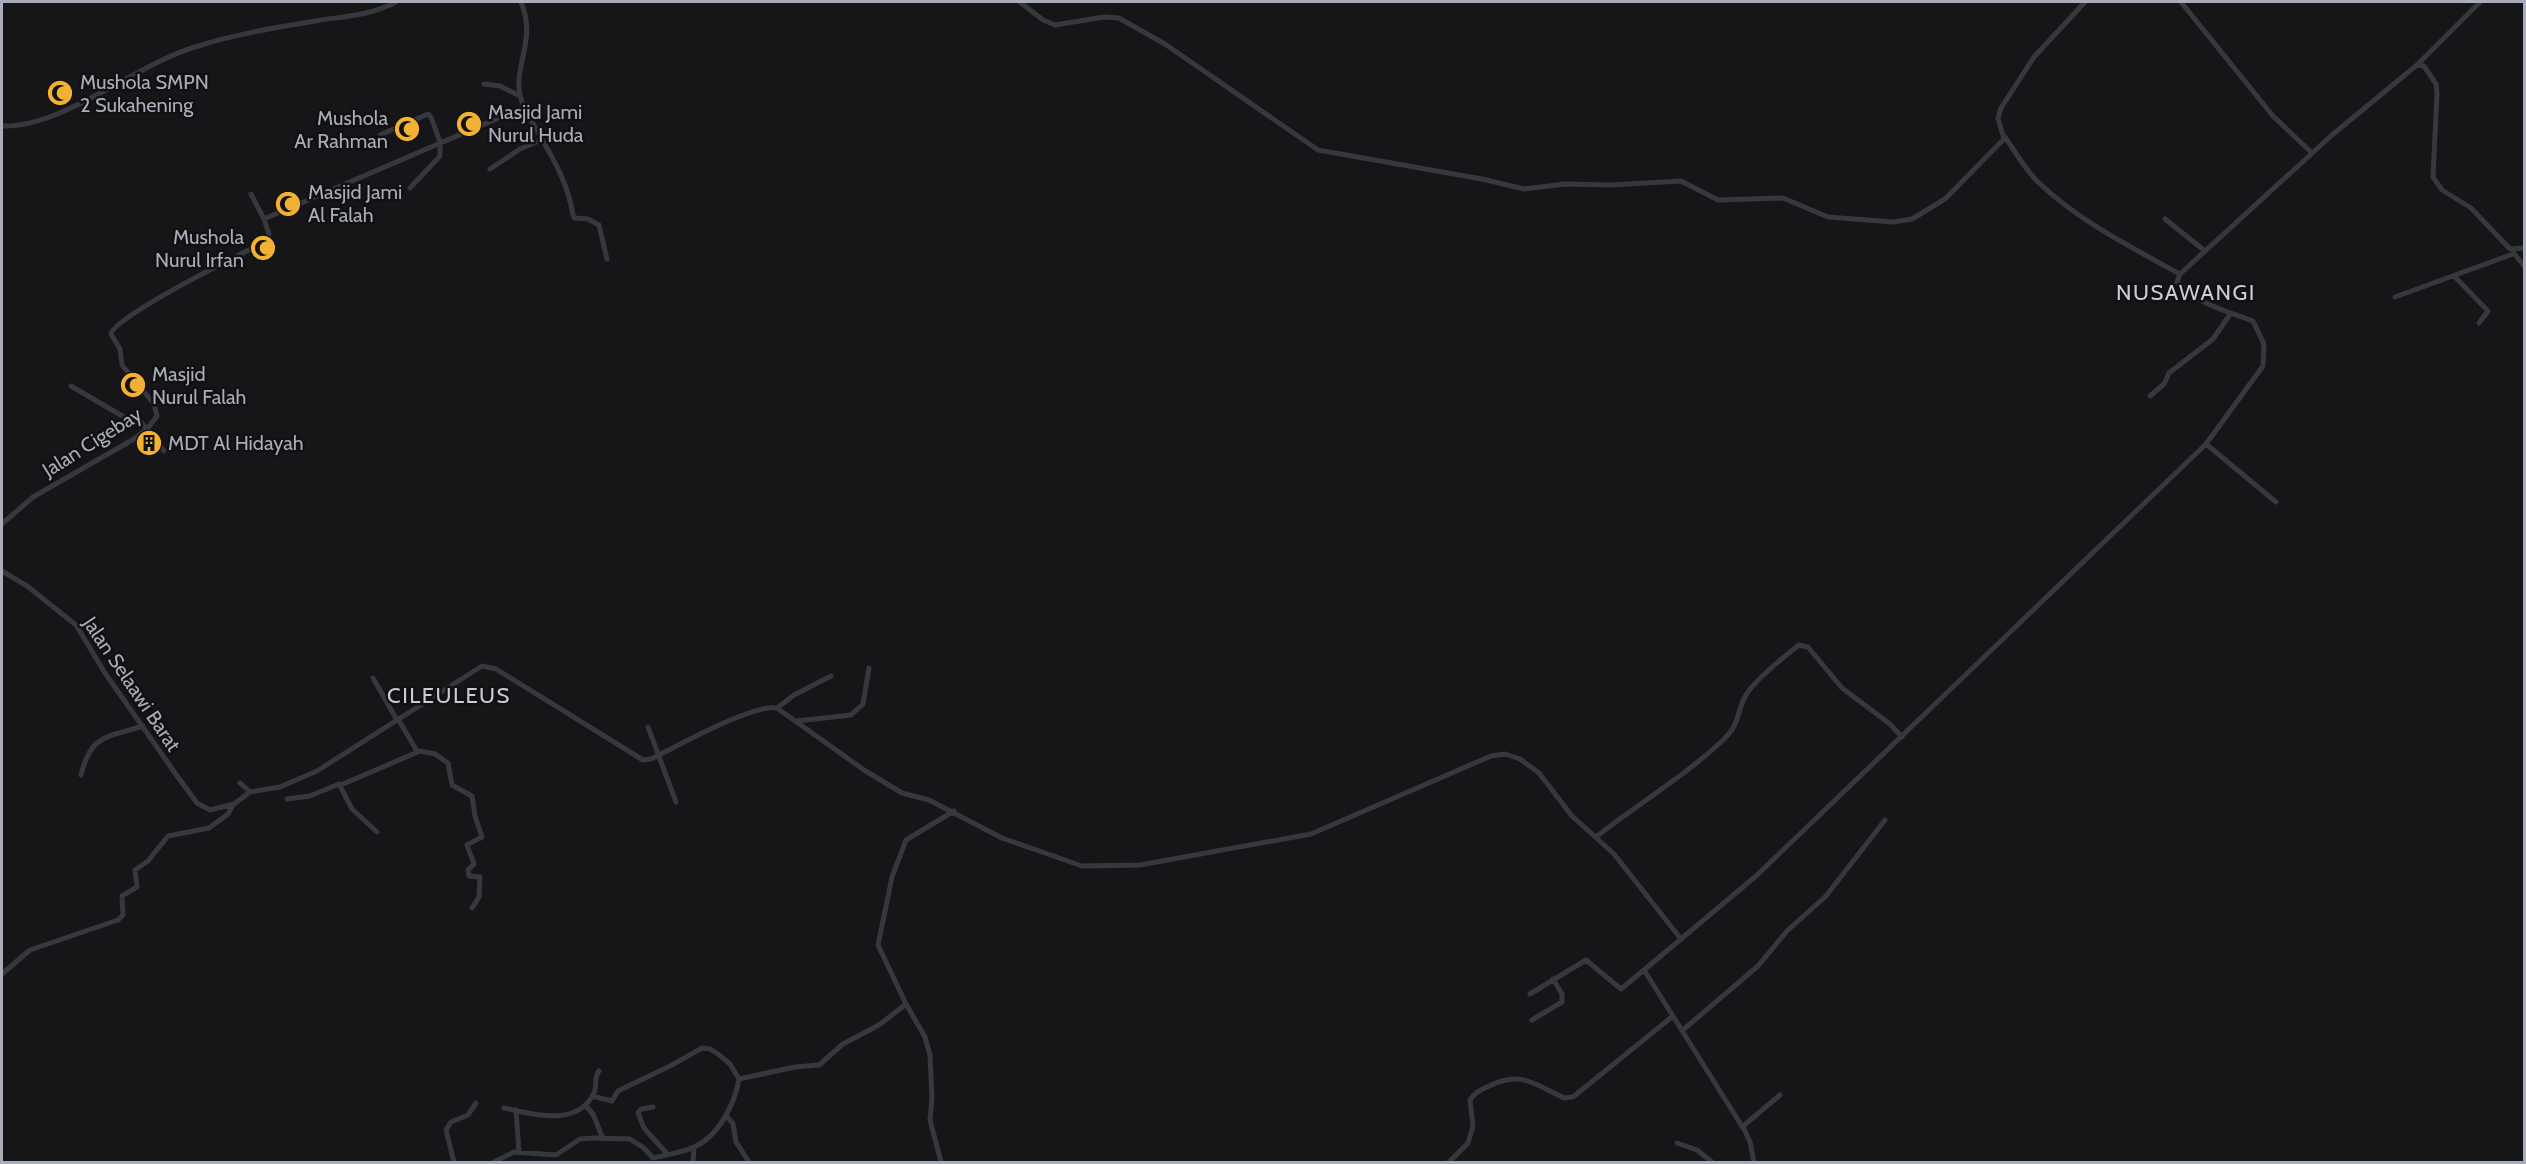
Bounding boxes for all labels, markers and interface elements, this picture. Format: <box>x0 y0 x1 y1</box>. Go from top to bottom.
place label: Mushola SMPN 2 Sukahening <box>80 70 209 117</box>
mosque icon: Mushola SMPN 2 Sukahening <box>45 78 75 108</box>
place label: Masjid Jami Nurul Huda <box>488 100 584 147</box>
place label: Mushola Ar Rahman <box>294 106 388 153</box>
mosque icon: Masjid Jami Nurul Huda <box>454 109 484 139</box>
mosque icon: Mushola Ar Rahman <box>392 114 422 144</box>
place label: Masjid Jami Al Falah <box>308 180 402 227</box>
mosque icon: Masjid Jami Al Falah <box>273 189 303 219</box>
place label: Mushola Nurul Irfan <box>155 225 244 272</box>
mosque icon: Mushola Nurul Irfan <box>248 233 278 263</box>
district label: NUSAWANGI <box>2116 279 2256 306</box>
place label: Masjid Nurul Falah <box>152 362 246 409</box>
mosque icon: Masjid Nurul Falah <box>118 370 148 400</box>
street label: Jalan Cigebay <box>37 402 146 482</box>
building icon: MDT Al Hidayah <box>134 428 164 458</box>
place label: MDT Al Hidayah <box>168 431 304 455</box>
street label: Jalan Selaawi Barat <box>78 611 186 756</box>
district label: CILEULEUS <box>387 682 511 709</box>

